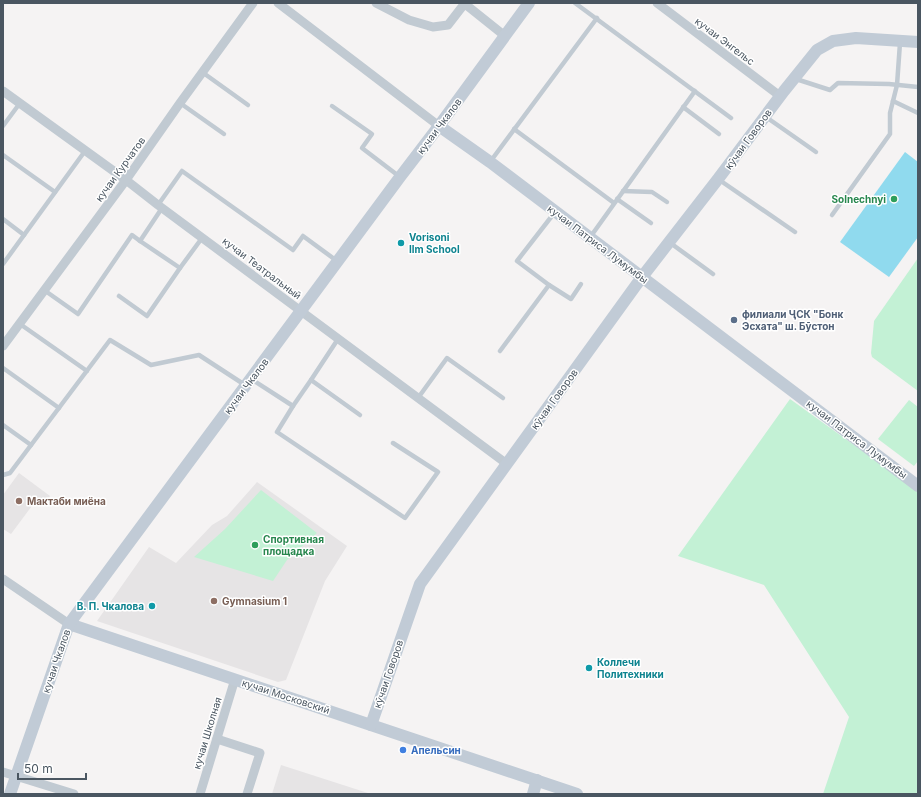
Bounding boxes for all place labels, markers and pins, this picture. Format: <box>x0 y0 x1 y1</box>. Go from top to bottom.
place label: Solnechnyi <box>832 193 886 206</box>
marker: Solnechnyi <box>889 194 899 204</box>
place label: Vorisoni Ilm School <box>409 231 460 255</box>
marker: Vorisoni Ilm School <box>396 238 406 248</box>
place label: филиали ҶСК "Бонк Эсхата" ш. Бӯстон <box>742 308 843 333</box>
marker: филиали ҶСК "Бонк Эсхата" ш. Бӯстон <box>729 315 739 325</box>
place label: Мактаби миёна <box>27 495 106 507</box>
marker: Мактаби миёна <box>14 496 24 506</box>
place label: Спортивная площадка <box>263 533 324 557</box>
marker: Спортивная площадка <box>250 540 260 550</box>
place label: Gymnasium 1 <box>222 595 287 608</box>
marker: Gymnasium 1 <box>209 596 219 606</box>
place label: В. П. Чкалова <box>77 600 144 612</box>
marker: В. П. Чкалова <box>147 601 157 611</box>
place label: Коллечи Политехники <box>597 656 664 680</box>
marker: Коллечи Политехники <box>584 663 594 673</box>
place label: Апельсин <box>411 744 461 756</box>
marker: Апельсин <box>398 745 408 755</box>

